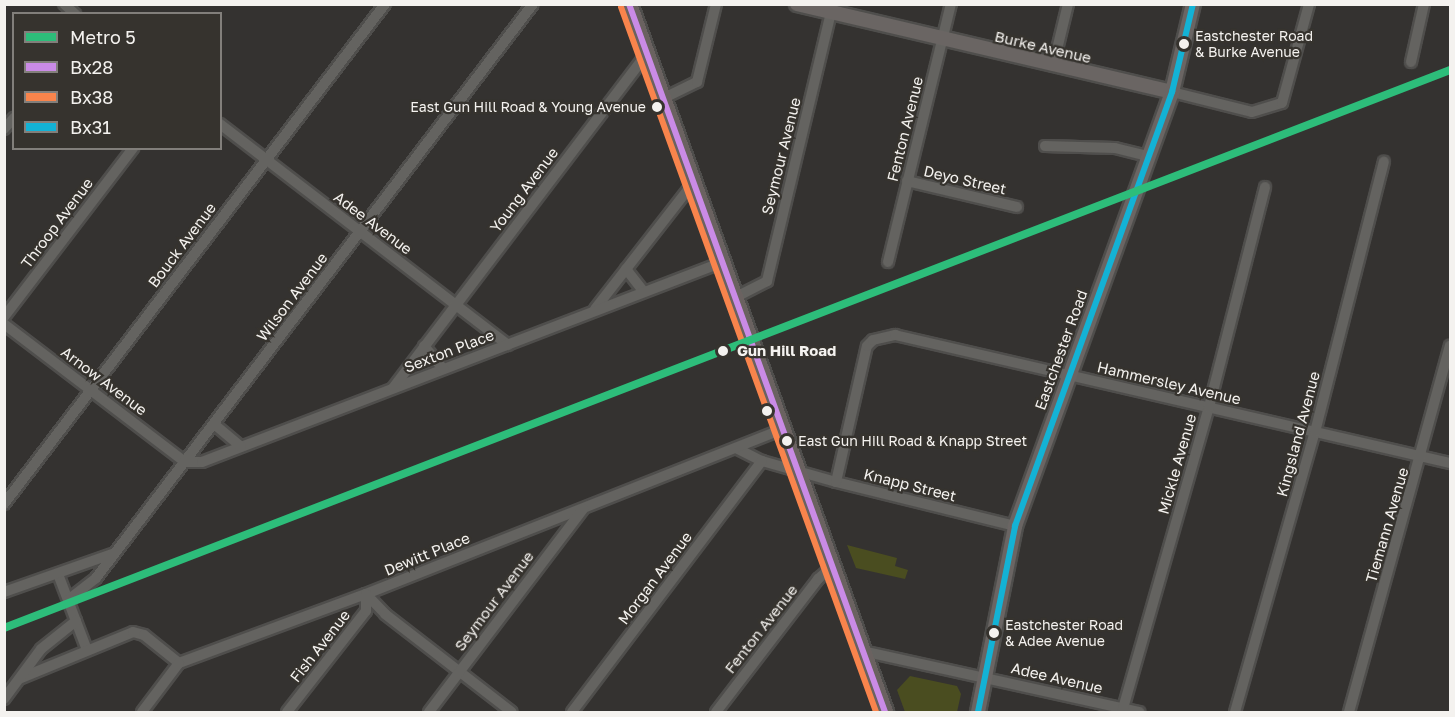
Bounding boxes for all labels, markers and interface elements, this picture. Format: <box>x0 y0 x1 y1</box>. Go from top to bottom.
legend <box>12 12 222 150</box>
text: Metro 5 <box>70 26 136 48</box>
street label: Burke Avenue <box>993 27 1093 67</box>
place label: Eastchester Road & Burke Avenue <box>1195 28 1313 60</box>
marker: Eastchester Road & Burke Avenue <box>1178 38 1190 50</box>
text: Bx28 <box>70 56 113 78</box>
street label: Fenton Avenue <box>883 75 927 183</box>
text: Bx38 <box>70 86 113 108</box>
street label: Seymour Avenue <box>758 95 804 217</box>
place label: East Gun Hill Road & Young Avenue <box>410 99 646 115</box>
marker: East Gun Hill Road & Young Avenue <box>651 101 663 113</box>
text: Bx31 <box>70 116 111 138</box>
street label: Young Avenue <box>486 144 562 236</box>
street label: Deyo Street <box>922 162 1008 198</box>
street label: Throop Avenue <box>17 174 97 272</box>
street label: Adee Avenue <box>330 188 416 258</box>
street label: Bouck Avenue <box>144 199 220 291</box>
street label: Wilson Avenue <box>253 249 331 345</box>
street label: Eastchester Road <box>1031 287 1091 413</box>
street label: Sexton Place <box>402 326 496 376</box>
marker: Gun Hill Road <box>714 342 732 360</box>
place label: Gun Hill Road <box>737 342 836 360</box>
street label: Arnow Avenue <box>58 343 150 419</box>
street label: Hammersley Avenue <box>1095 358 1243 408</box>
street label: Kingsland Avenue <box>1273 369 1323 499</box>
unlabelled marker <box>761 405 773 417</box>
street label: Mickle Avenue <box>1154 412 1200 516</box>
place label: East Gun Hill Road & Knapp Street <box>798 433 1027 449</box>
marker: East Gun Hill Road & Knapp Street <box>781 435 793 447</box>
street label: Knapp Street <box>862 465 958 505</box>
street label: Tiemann Avenue <box>1362 465 1412 585</box>
street label: Morgan Avenue <box>614 528 696 628</box>
street label: Dewitt Place <box>382 529 472 579</box>
street label: Seymour Avenue <box>451 548 537 654</box>
street label: Fenton Avenue <box>721 581 801 677</box>
street label: Fish Avenue <box>286 606 354 686</box>
place label: Eastchester Road & Adee Avenue <box>1005 617 1123 650</box>
marker: Eastchester Road & Adee Avenue <box>988 627 1000 639</box>
street label: Adee Avenue <box>1010 659 1104 697</box>

